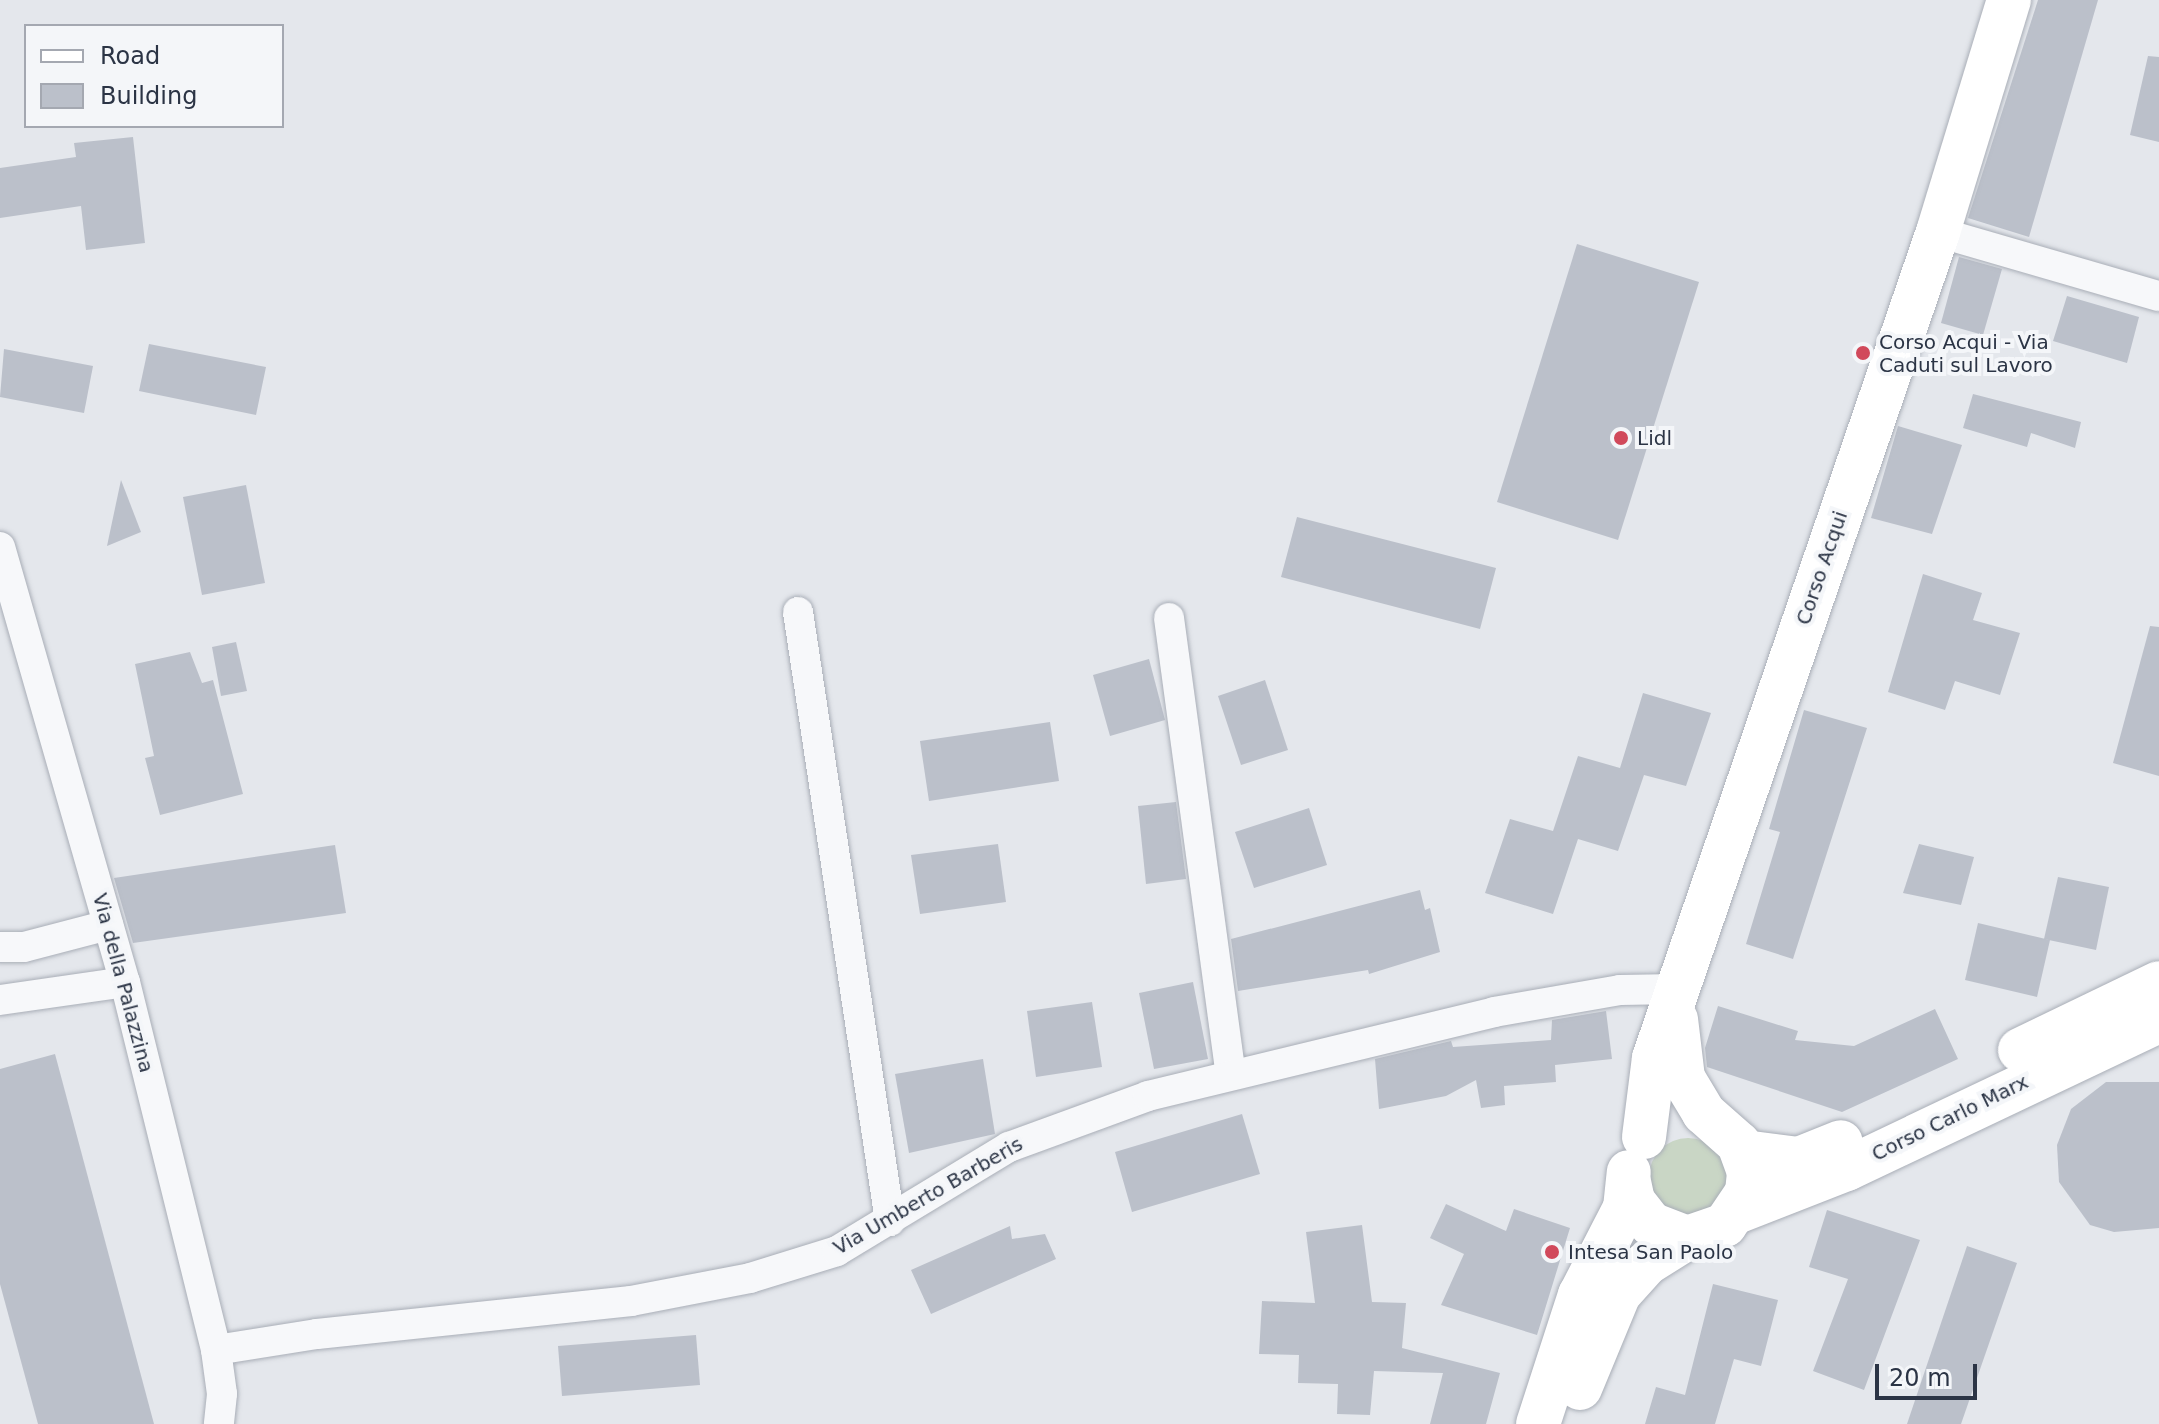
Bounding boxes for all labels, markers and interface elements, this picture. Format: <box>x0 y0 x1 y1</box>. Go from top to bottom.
legend <box>24 24 284 128</box>
text: Road <box>100 42 160 70</box>
text: Building <box>100 82 197 110</box>
place label: Corso Acqui - Via Caduti sul Lavoro <box>1879 330 2053 377</box>
marker: Corso Acqui - Via Caduti sul Lavoro <box>1854 344 1872 362</box>
place label: Lidl <box>1637 426 1672 450</box>
marker: Lidl <box>1612 429 1630 447</box>
street label: Corso Acqui <box>1791 508 1853 628</box>
street label: Via della Palazzina <box>87 891 159 1075</box>
street label: Corso Carlo Marx <box>1868 1070 2032 1166</box>
street label: Via Umberto Barberis <box>829 1132 1027 1260</box>
place label: Intesa San Paolo <box>1568 1240 1733 1264</box>
marker: Intesa San Paolo <box>1543 1243 1561 1261</box>
scale bar <box>1879 1348 1981 1398</box>
text: 20 m <box>1889 1364 1951 1392</box>

